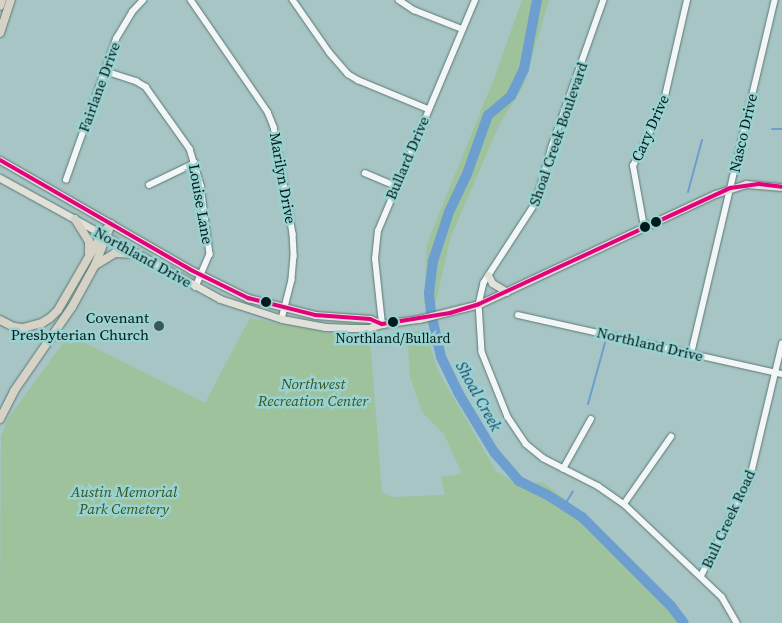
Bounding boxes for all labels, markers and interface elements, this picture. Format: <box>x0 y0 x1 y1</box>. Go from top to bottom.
street label: Fairlane Drive <box>74 39 124 135</box>
street label: Shoal Creek Boulevard <box>525 60 591 208</box>
street label: Cary Drive <box>627 92 673 164</box>
street label: Nasco Drive <box>725 92 761 174</box>
street label: Bullard Drive <box>381 114 433 202</box>
street label: Marilyn Drive <box>266 131 300 225</box>
street label: Louise Lane <box>185 162 217 246</box>
unlabelled marker <box>651 217 661 227</box>
unlabelled marker <box>640 222 650 232</box>
street label: Northland Drive <box>91 223 195 291</box>
unlabelled marker <box>261 297 271 307</box>
place label: Covenant Presbyterian Church <box>11 308 149 343</box>
marker: Northland/Bullard <box>388 317 398 327</box>
marker: Covenant Presbyterian Church <box>153 320 165 332</box>
street label: Northland Drive <box>595 323 705 365</box>
place label: Northland/Bullard <box>336 330 450 346</box>
water label: Shoal Creek <box>452 358 506 434</box>
park label: Northwest Recreation Center <box>258 374 368 409</box>
street label: Bull Creek Road <box>697 467 759 571</box>
park label: Austin Memorial Park Cemetery <box>71 482 177 517</box>

